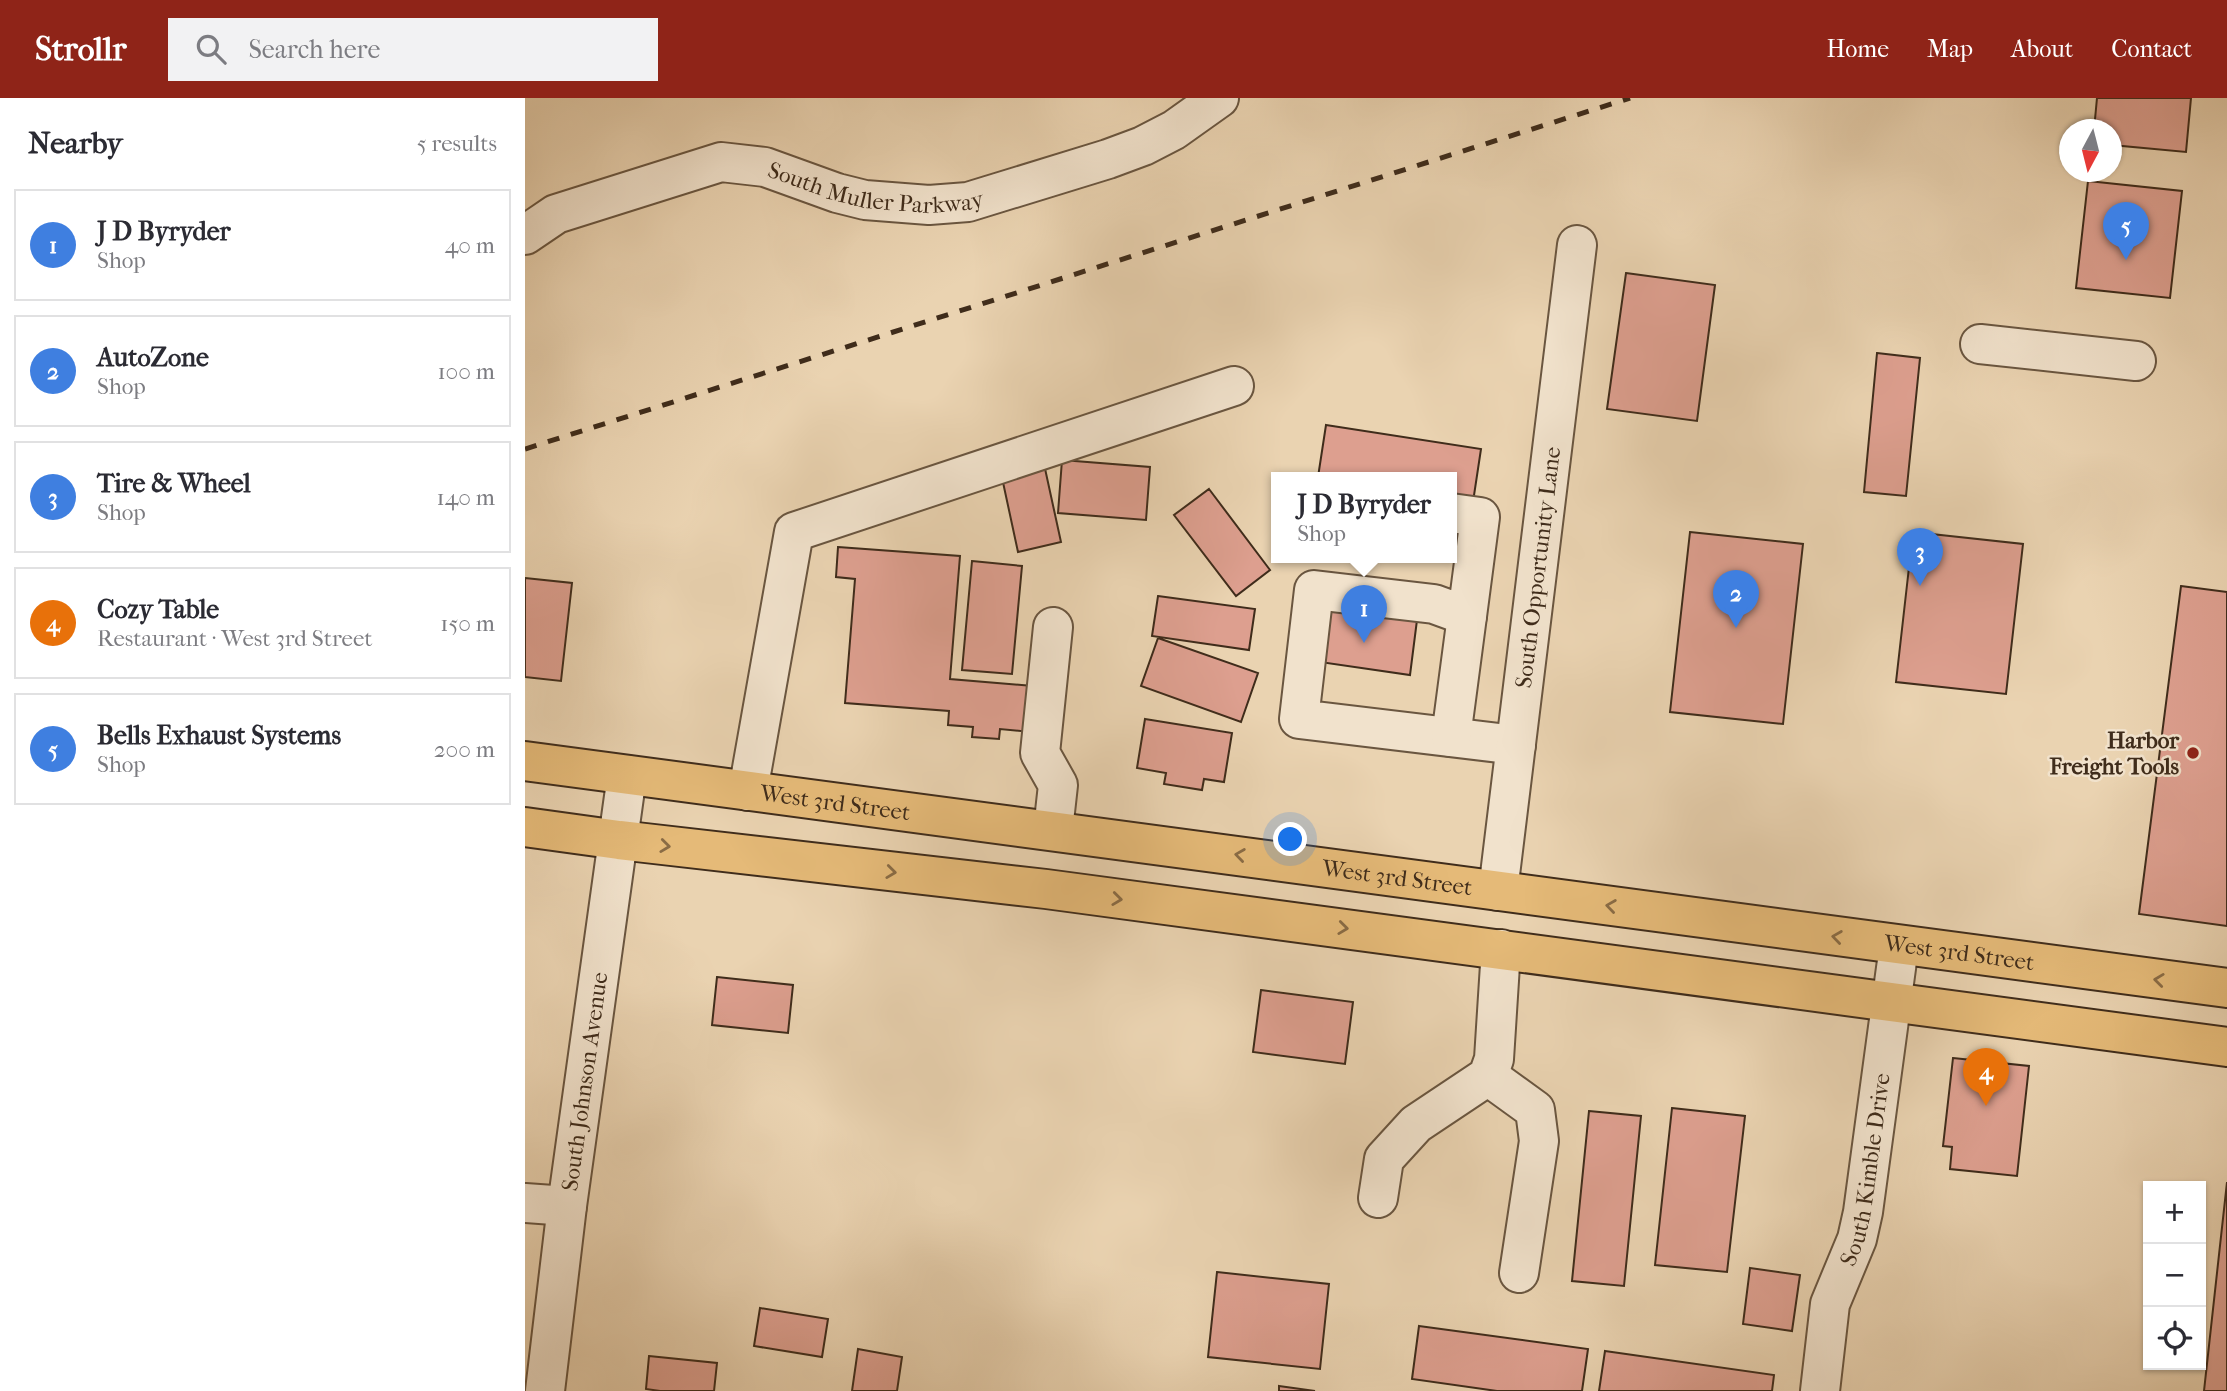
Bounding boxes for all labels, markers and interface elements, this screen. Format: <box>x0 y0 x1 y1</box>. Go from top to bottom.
search box <box>168 18 658 81</box>
text: Strollr <box>35 30 126 69</box>
icon: search <box>192 30 230 68</box>
text: Search here <box>248 34 380 65</box>
text: Home <box>1827 35 1889 63</box>
text: Map <box>1927 35 1973 63</box>
text: About <box>2011 35 2073 63</box>
text: Contact <box>2111 35 2192 63</box>
north arrow <box>2059 119 2122 182</box>
text: Nearby <box>28 126 123 161</box>
text: 5 results <box>417 130 497 157</box>
street label: South Muller Parkway <box>764 156 988 219</box>
pin: 5 <box>2103 202 2149 260</box>
text: J D Byryder <box>97 216 231 247</box>
text: 1 <box>49 232 57 259</box>
text: 40 m <box>445 232 495 259</box>
text: Shop <box>97 247 146 274</box>
text: AutoZone <box>97 342 209 373</box>
text: 2 <box>47 358 59 385</box>
text: 100 m <box>437 358 495 385</box>
text: Shop <box>97 373 146 400</box>
street label: South Opportunity Lane <box>1510 445 1566 690</box>
text: Tire & Wheel <box>97 468 251 499</box>
popup <box>1271 472 1457 563</box>
text: 3 <box>48 484 58 511</box>
text: 140 m <box>436 484 495 511</box>
text: J D Byryder <box>1297 489 1431 520</box>
text: Shop <box>97 499 146 526</box>
text: Shop <box>1297 520 1346 547</box>
pin: 3 <box>1897 528 1943 586</box>
pin: 2 <box>1713 570 1759 628</box>
pin: 1 <box>1341 585 1387 643</box>
text: Cozy Table <box>97 594 219 625</box>
text: 4 <box>46 610 60 637</box>
text: 150 m <box>440 610 495 637</box>
text: Restaurant · West 3rd Street <box>97 625 373 652</box>
text: Bells Exhaust Systems <box>97 720 341 751</box>
place label: Harbor Freight Tools <box>2048 727 2180 780</box>
text: 5 <box>48 736 58 763</box>
text: 200 m <box>434 736 495 763</box>
marker: Harbor Freight Tools <box>2185 745 2201 761</box>
text: Shop <box>97 751 146 778</box>
street label: West 3rd Street <box>757 779 912 826</box>
your location <box>1273 822 1307 856</box>
one-way arrow <box>660 838 671 853</box>
one-way arrow <box>1234 848 1246 863</box>
street label: West 3rd Street <box>1319 854 1474 901</box>
one-way arrow <box>886 864 897 879</box>
one-way arrow <box>1111 891 1123 906</box>
one-way arrow <box>1605 899 1617 914</box>
one-way arrow <box>1337 921 1349 936</box>
street label: West 3rd Street <box>1881 929 2036 976</box>
one-way arrow <box>1831 930 1843 945</box>
street label: South Johnson Avenue <box>556 970 613 1193</box>
one-way arrow <box>2153 972 2165 987</box>
pin: 4 <box>1963 1048 2009 1106</box>
street label: South Kimble Drive <box>1834 1071 1896 1270</box>
map controls <box>2143 1181 2206 1370</box>
button: + <box>2143 1181 2206 1244</box>
button: − <box>2143 1244 2206 1307</box>
button: locate <box>2143 1307 2206 1370</box>

